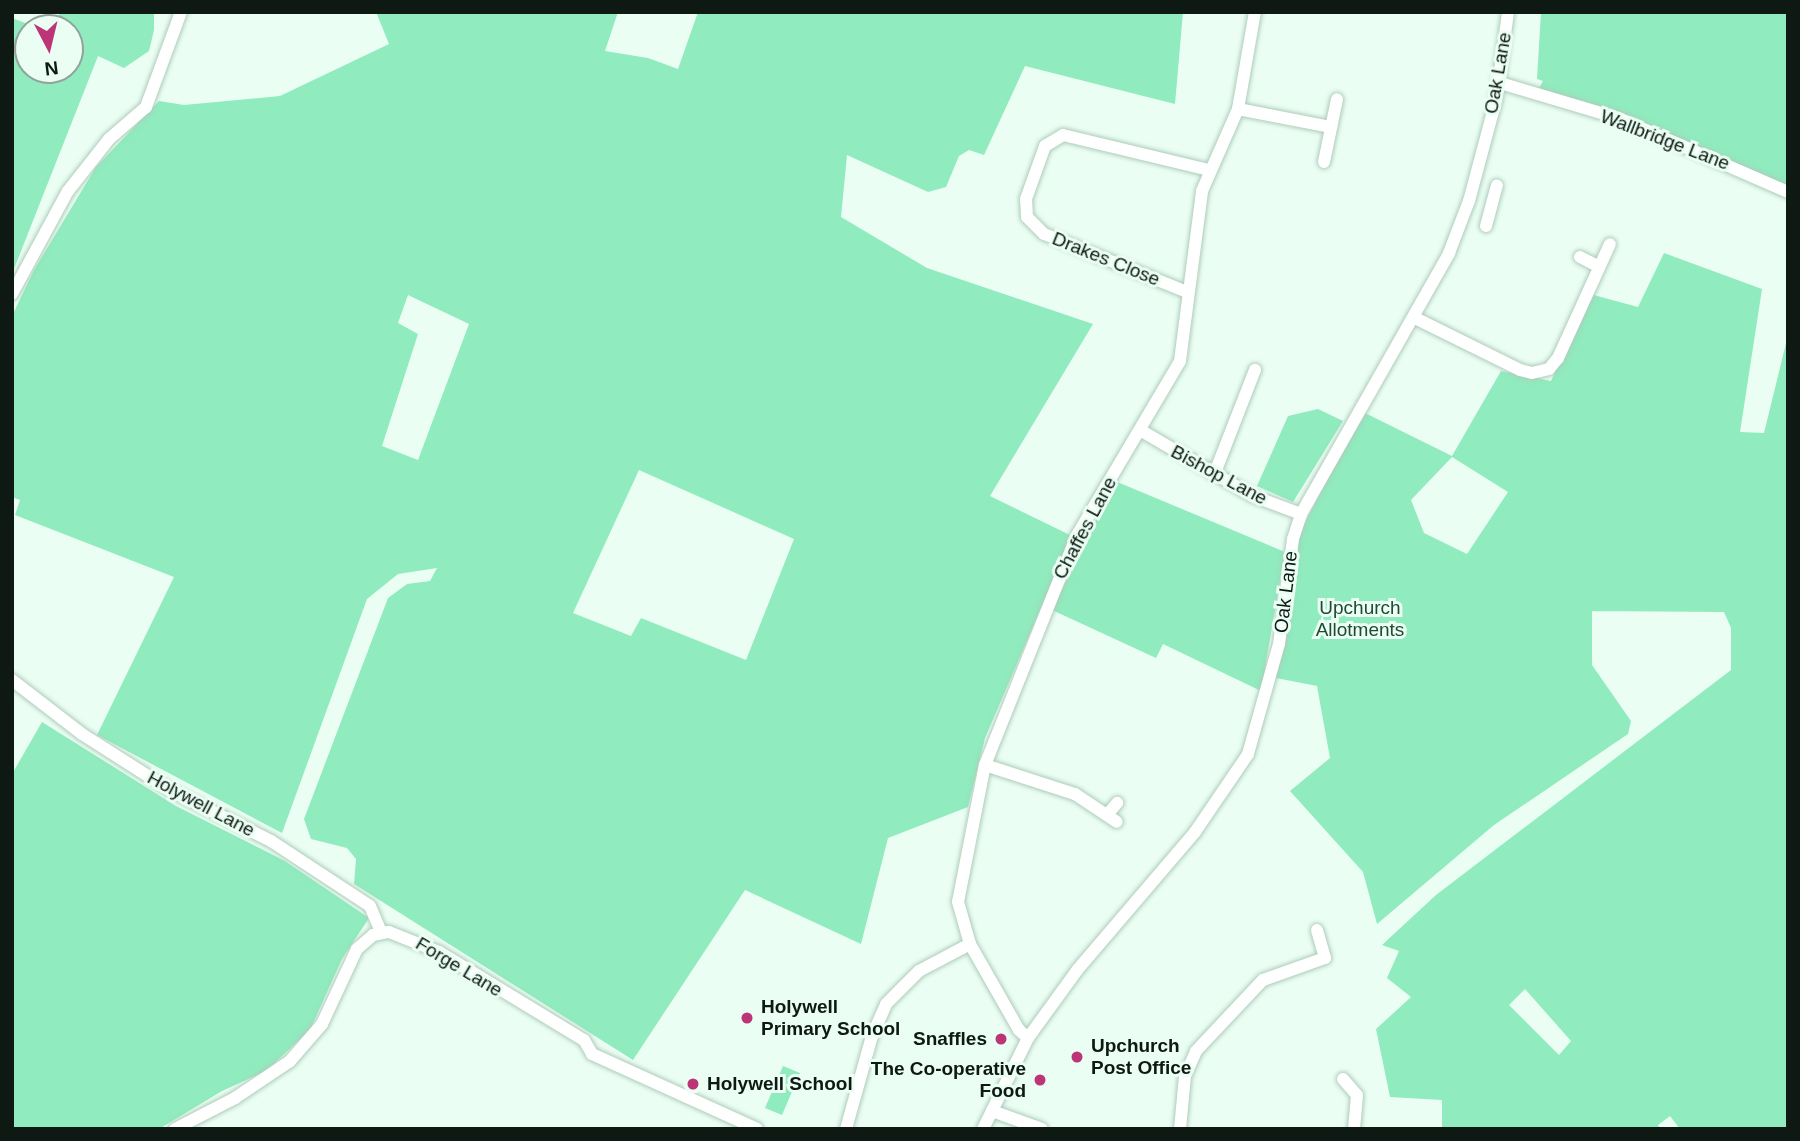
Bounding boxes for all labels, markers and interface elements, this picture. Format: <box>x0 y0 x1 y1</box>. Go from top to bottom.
north arrow <box>14 14 84 84</box>
street label: Oak Lane <box>1480 30 1516 116</box>
text: N <box>43 57 59 80</box>
street label: Wallbridge Lane <box>1597 105 1733 175</box>
street label: Drakes Close <box>1049 227 1163 291</box>
street label: Bishop Lane <box>1167 440 1271 510</box>
street label: Chaffes Lane <box>1048 473 1122 583</box>
street label: Oak Lane <box>1270 550 1302 634</box>
park label: Upchurch Allotments <box>1316 597 1404 641</box>
street label: Holywell Lane <box>143 766 259 842</box>
street label: Forge Lane <box>411 932 507 1002</box>
place label: Holywell Primary School <box>761 996 900 1040</box>
marker: Holywell Primary School <box>739 1010 755 1026</box>
place label: Snaffles <box>913 1028 987 1050</box>
marker: Snaffles <box>993 1031 1009 1047</box>
place label: Upchurch Post Office <box>1091 1035 1191 1079</box>
marker: Upchurch Post Office <box>1069 1049 1085 1065</box>
place label: The Co-operative Food <box>871 1058 1026 1102</box>
marker: The Co-operative Food <box>1032 1072 1048 1088</box>
place label: Holywell School <box>707 1073 853 1095</box>
marker: Holywell School <box>685 1076 701 1092</box>

